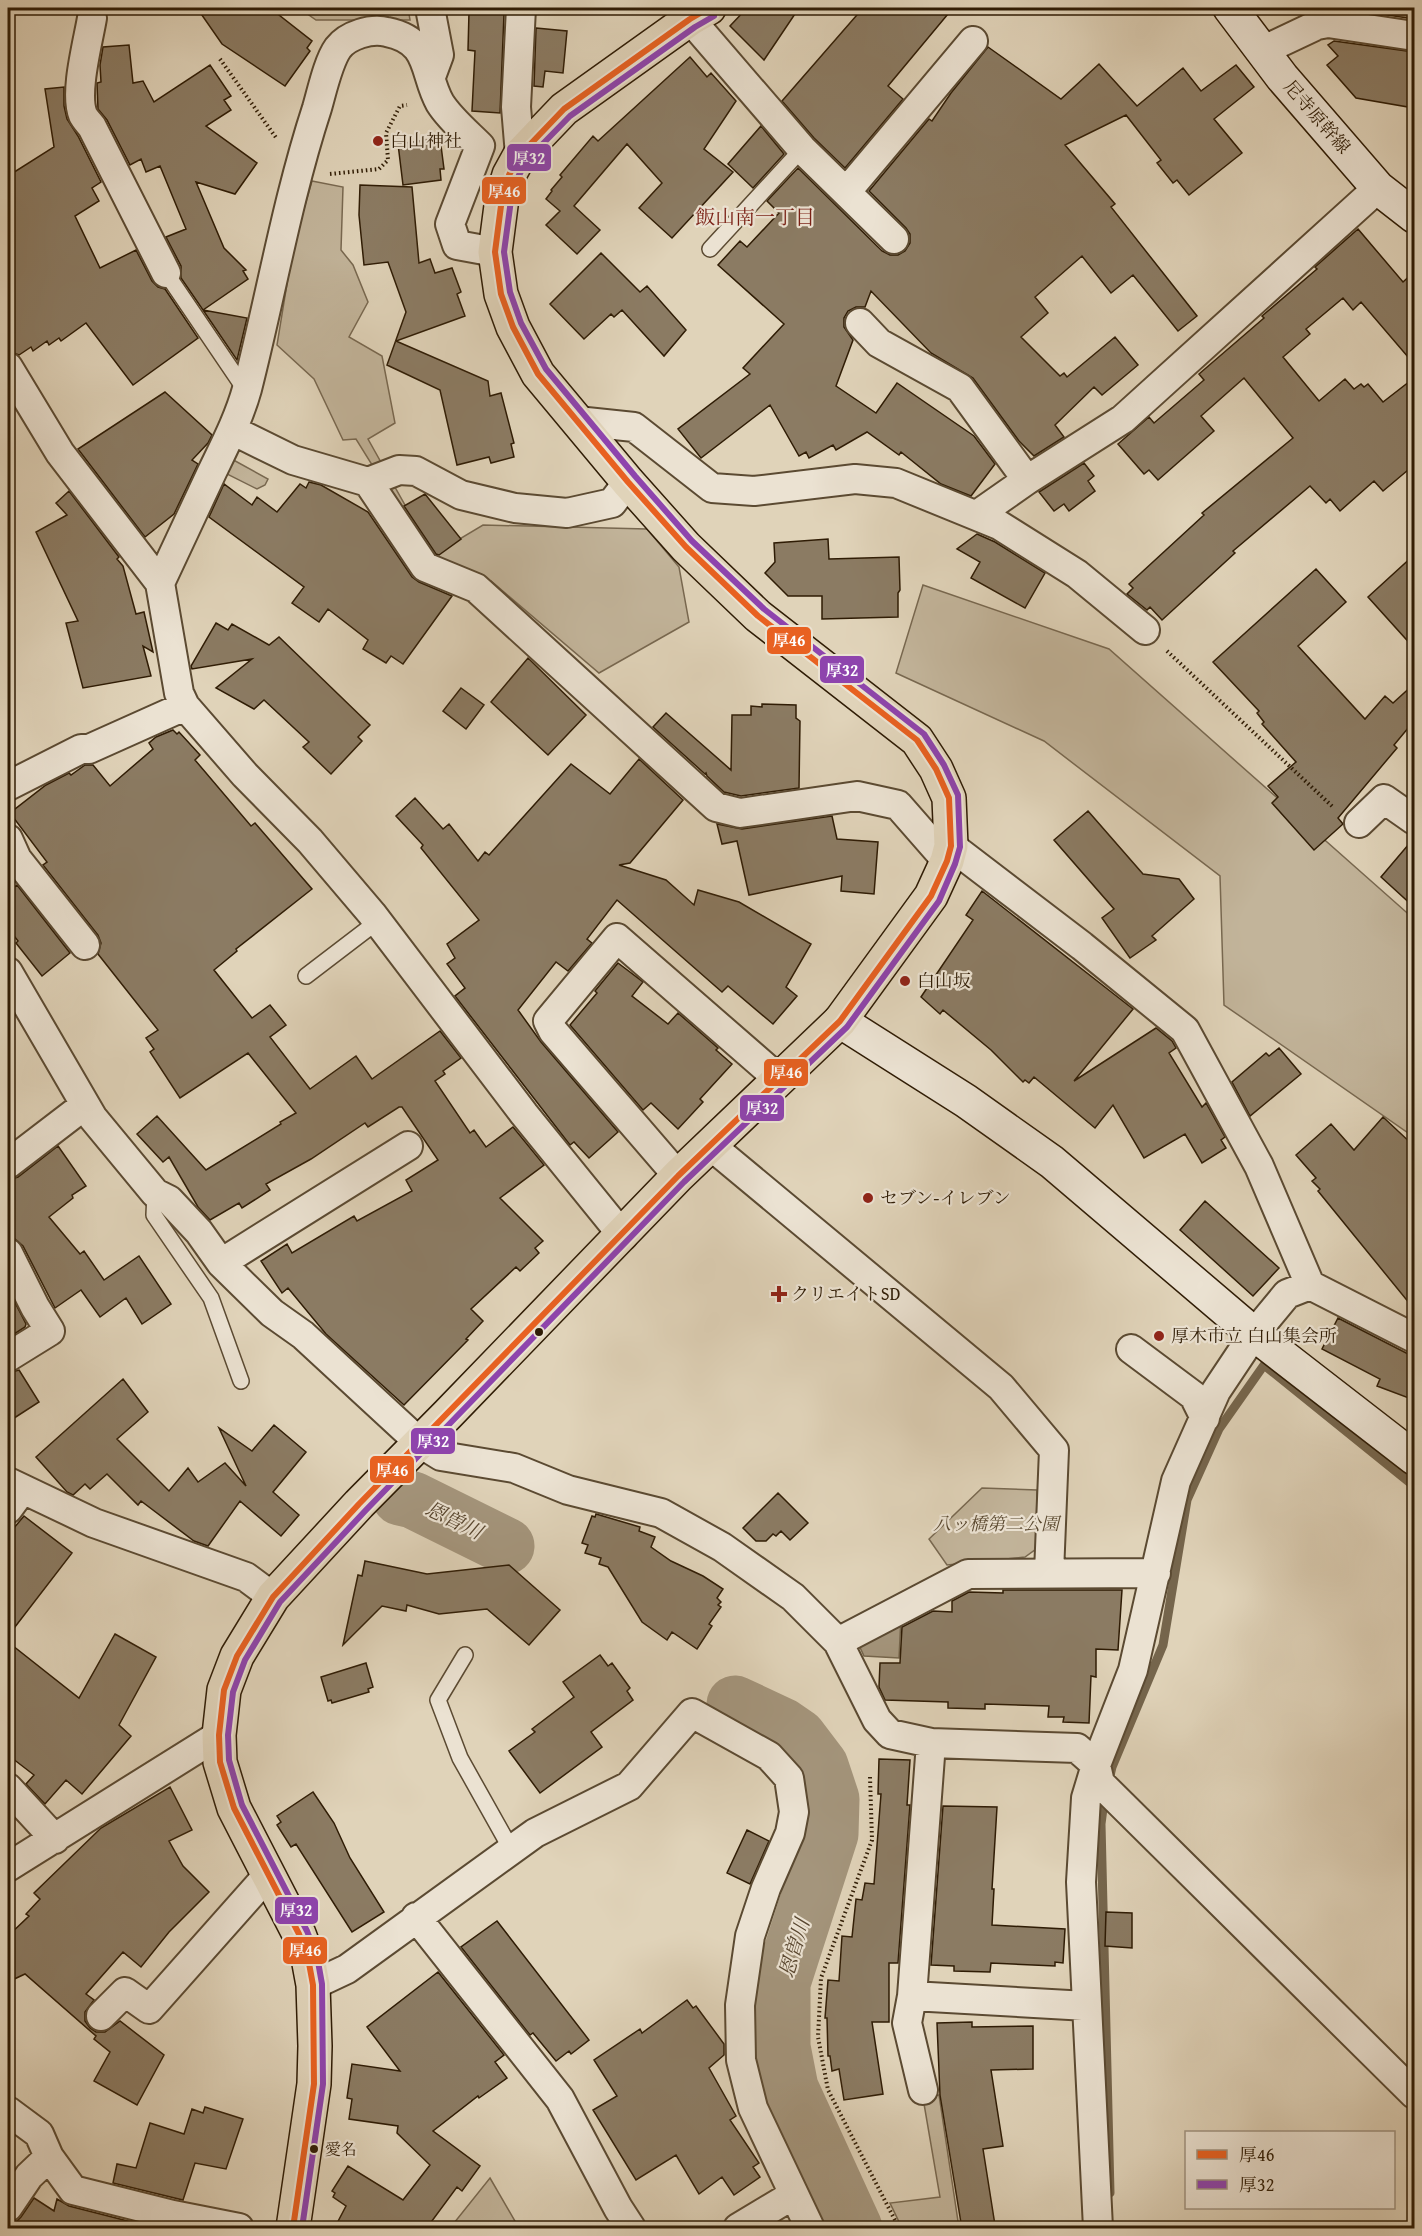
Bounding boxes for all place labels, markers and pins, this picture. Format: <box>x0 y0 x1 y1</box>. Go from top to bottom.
place label: 白山神社 <box>390 127 462 154</box>
marker: 白山神社 <box>371 134 385 148</box>
place label: 白山坂 <box>917 967 971 994</box>
marker: 白山坂 <box>898 974 912 988</box>
place label: セブン-イレブン <box>880 1184 1011 1211</box>
marker: セブン-イレブン <box>861 1191 875 1205</box>
place label: クリエイトSD <box>791 1280 900 1307</box>
marker: クリエイトSD <box>772 1287 786 1301</box>
place label: 厚木市立 白山集会所 <box>1171 1322 1337 1349</box>
unlabelled marker <box>533 1326 545 1338</box>
marker: 厚木市立 白山集会所 <box>1152 1329 1166 1343</box>
place label: 愛名 <box>325 2137 357 2161</box>
marker: 愛名 <box>308 2143 320 2155</box>

